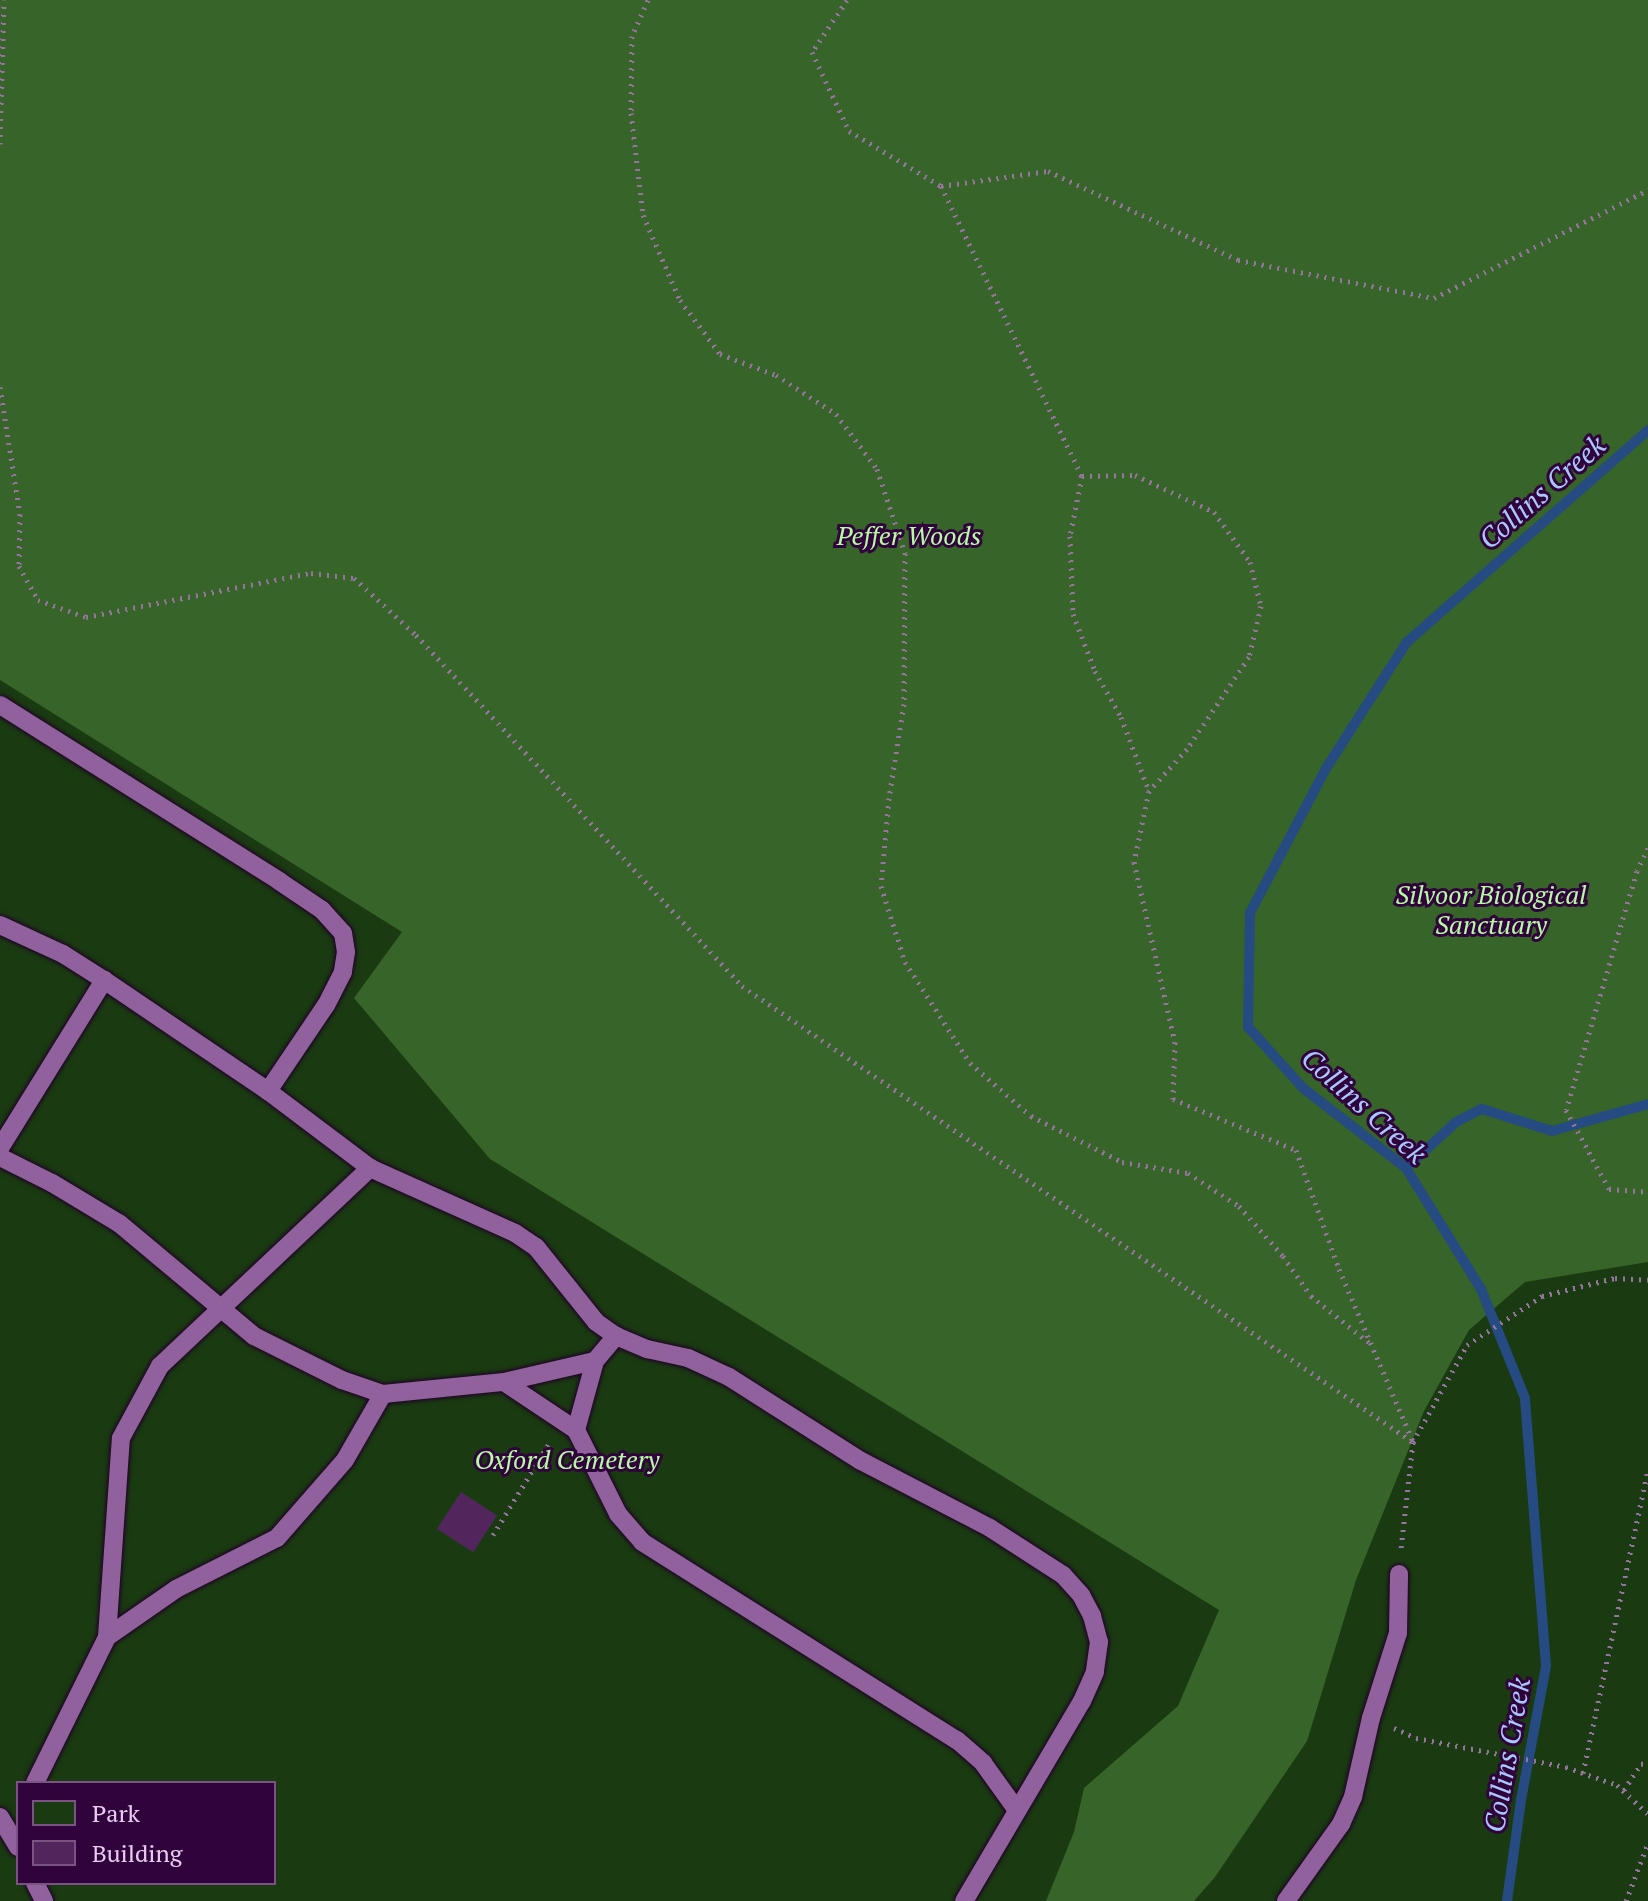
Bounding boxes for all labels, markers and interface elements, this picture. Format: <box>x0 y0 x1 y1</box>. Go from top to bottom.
water label: Collins Creek <box>1472 428 1612 556</box>
park label: Peffer Woods <box>837 520 981 552</box>
park label: Silvoor Biological Sanctuary <box>1396 879 1586 940</box>
water label: Collins Creek <box>1295 1041 1433 1171</box>
park label: Oxford Cemetery <box>475 1444 659 1476</box>
water label: Collins Creek <box>1477 1675 1537 1835</box>
legend <box>16 1781 276 1885</box>
text: Park <box>92 1797 140 1829</box>
text: Building <box>92 1837 182 1869</box>

